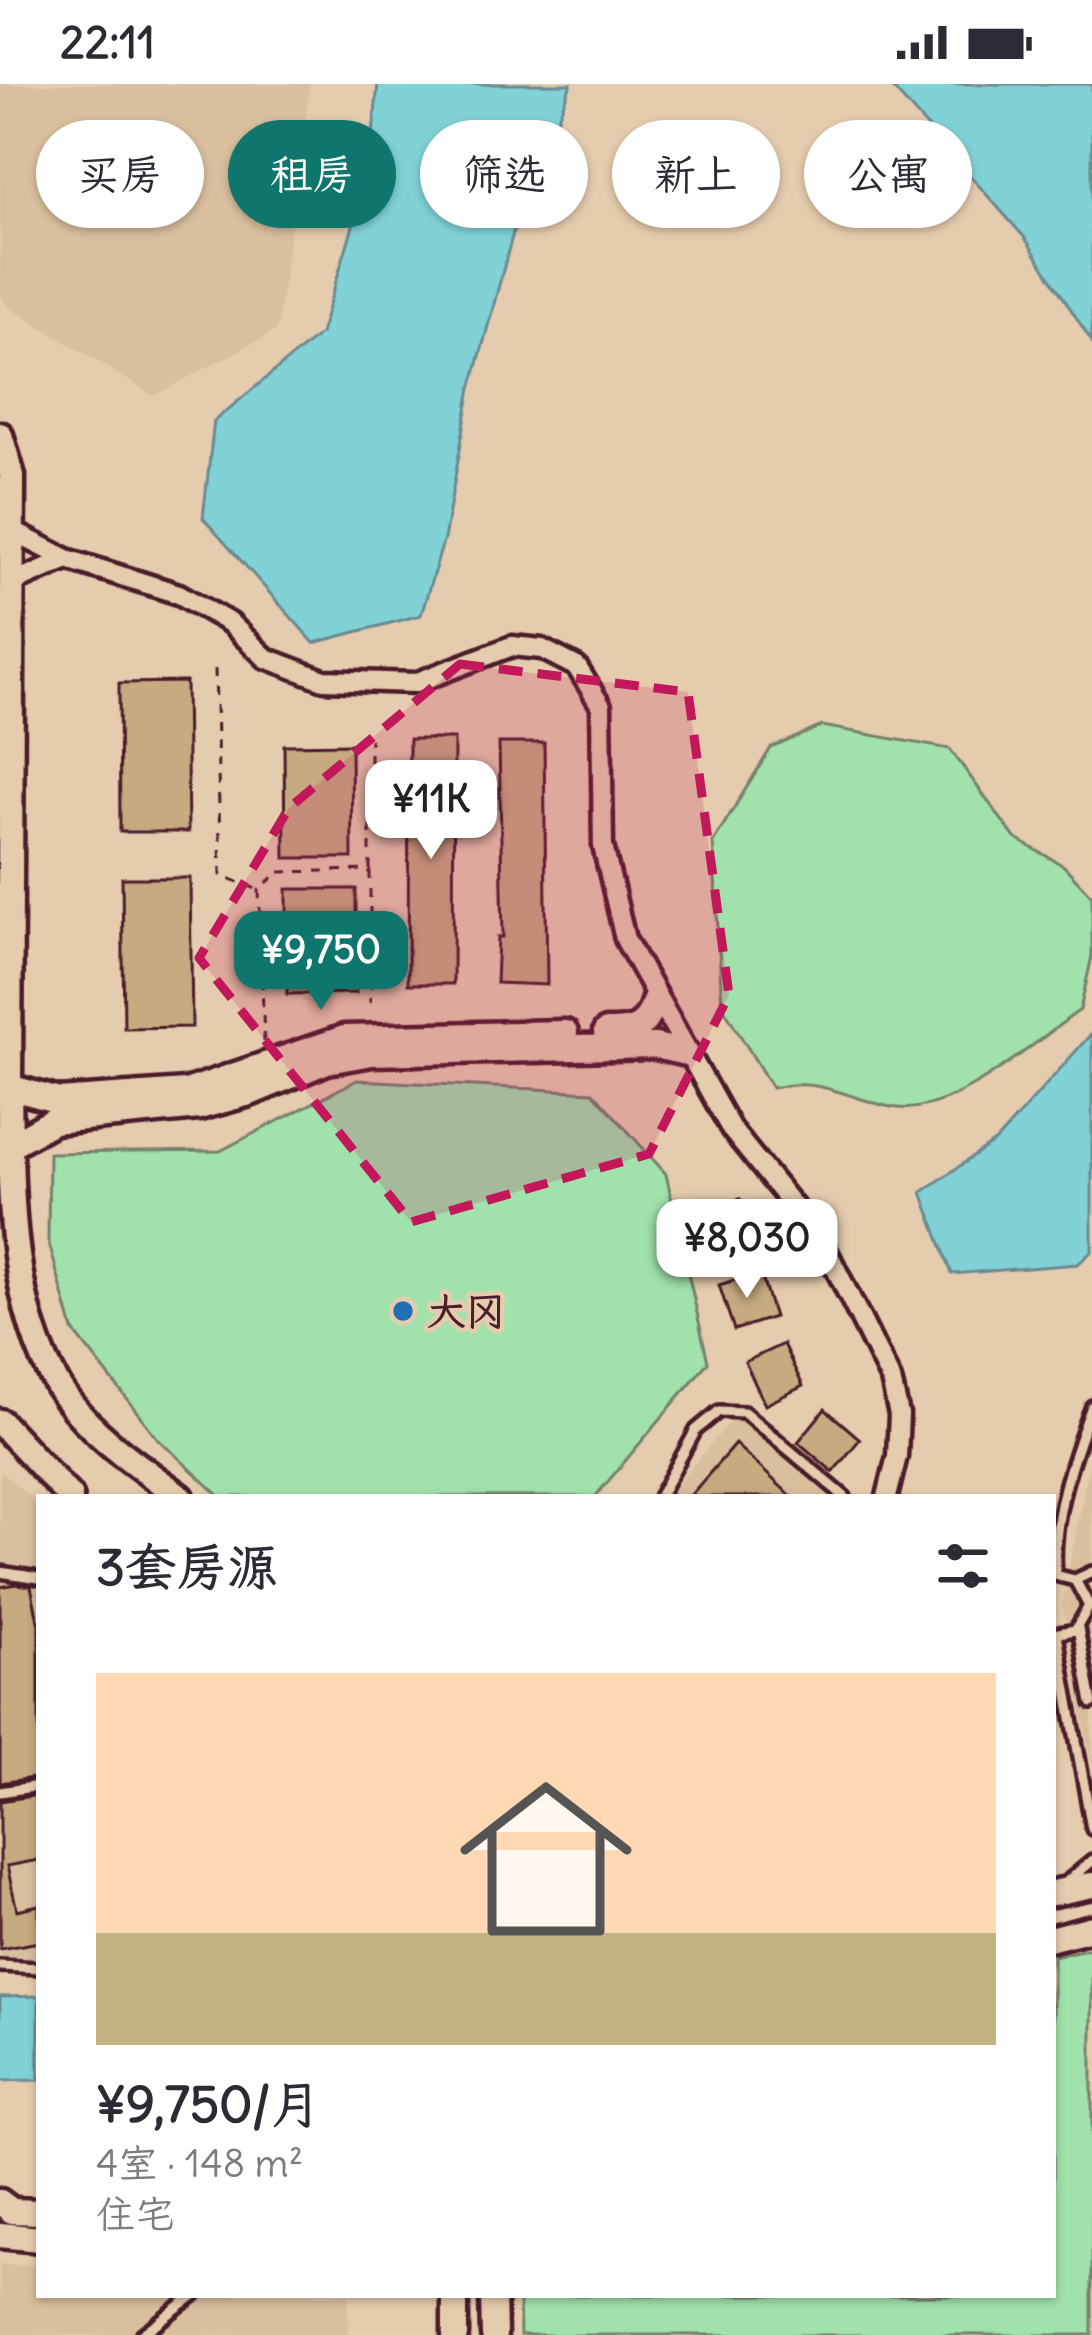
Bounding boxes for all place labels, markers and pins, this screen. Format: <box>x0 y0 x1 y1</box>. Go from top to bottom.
pin: ¥11K <box>360 760 502 862</box>
pin: ¥9,750 <box>223 911 419 1013</box>
pin: ¥8,030 <box>649 1199 845 1301</box>
place label: 大冈 <box>427 1287 505 1336</box>
marker: 大冈 <box>390 1298 416 1324</box>

